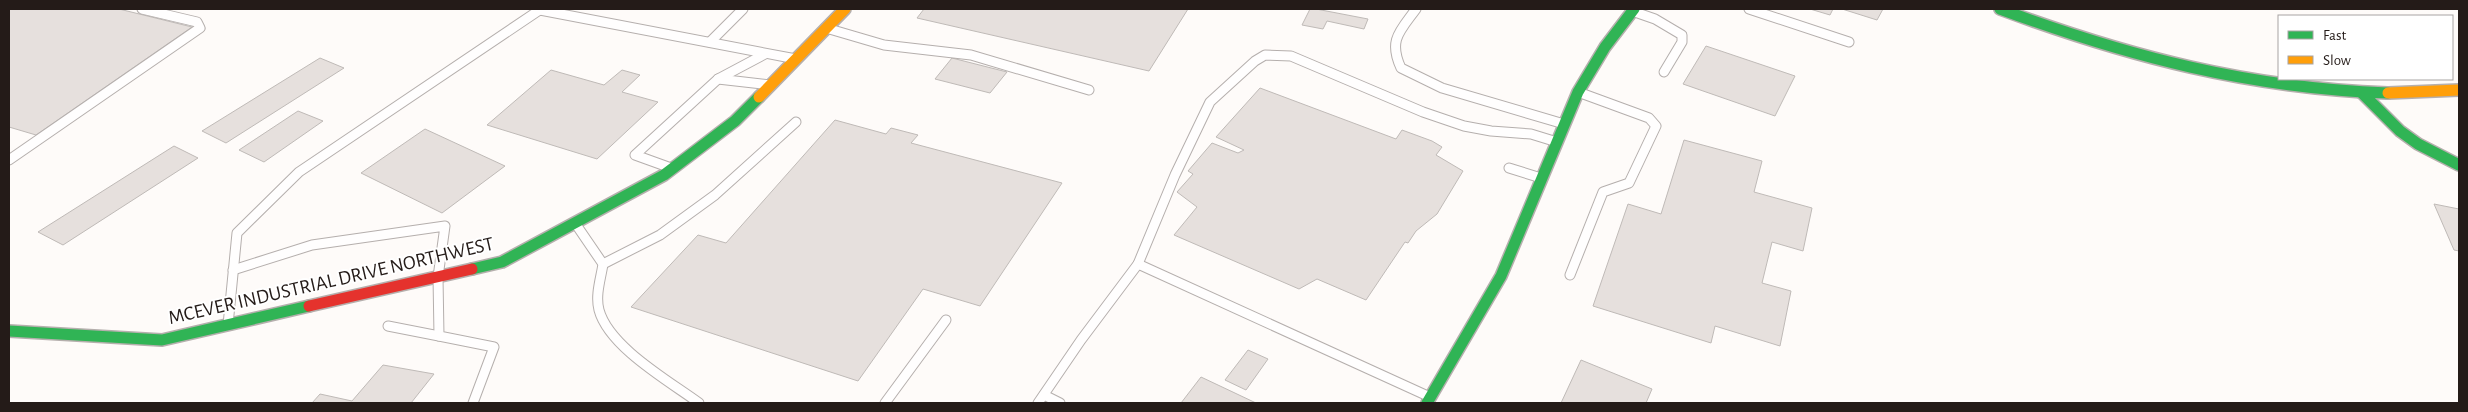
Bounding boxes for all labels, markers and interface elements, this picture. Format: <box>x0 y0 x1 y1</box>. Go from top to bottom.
legend <box>2278 15 2453 80</box>
text: Fast <box>2323 28 2347 43</box>
text: Slow <box>2323 53 2351 68</box>
street label: MCEVER INDUSTRIAL DRIVE NORTHWEST <box>166 234 496 328</box>

